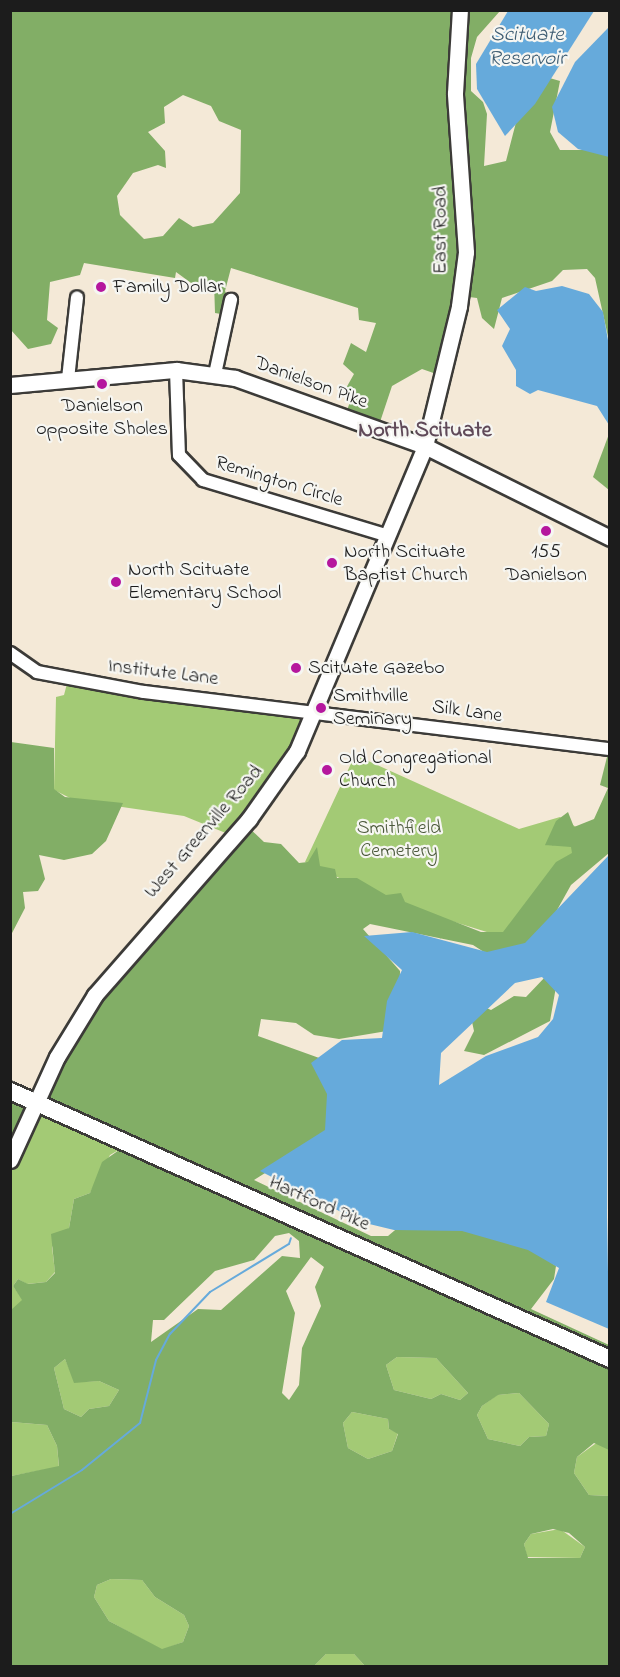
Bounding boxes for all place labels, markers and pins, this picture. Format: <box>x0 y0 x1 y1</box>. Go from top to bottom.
place label: Family Dollar <box>113 275 224 299</box>
marker: Family Dollar <box>94 280 108 294</box>
marker: Danielson opposite Sholes <box>95 377 109 391</box>
place label: Danielson opposite Sholes <box>36 394 168 441</box>
marker: 155 Danielson <box>539 524 553 538</box>
place label: North Scituate Baptist Church <box>344 540 468 587</box>
place label: 155 Danielson <box>505 540 587 587</box>
marker: North Scituate Baptist Church <box>325 556 339 570</box>
place label: North Scituate Elementary School <box>128 558 281 605</box>
marker: North Scituate Elementary School <box>109 575 123 589</box>
place label: Scituate Gazebo <box>308 656 445 680</box>
marker: Scituate Gazebo <box>289 661 303 675</box>
place label: Smithville Seminary <box>333 684 412 731</box>
marker: Smithville Seminary <box>314 701 328 715</box>
place label: Old Congregational Church <box>339 746 492 793</box>
marker: Old Congregational Church <box>320 763 334 777</box>

